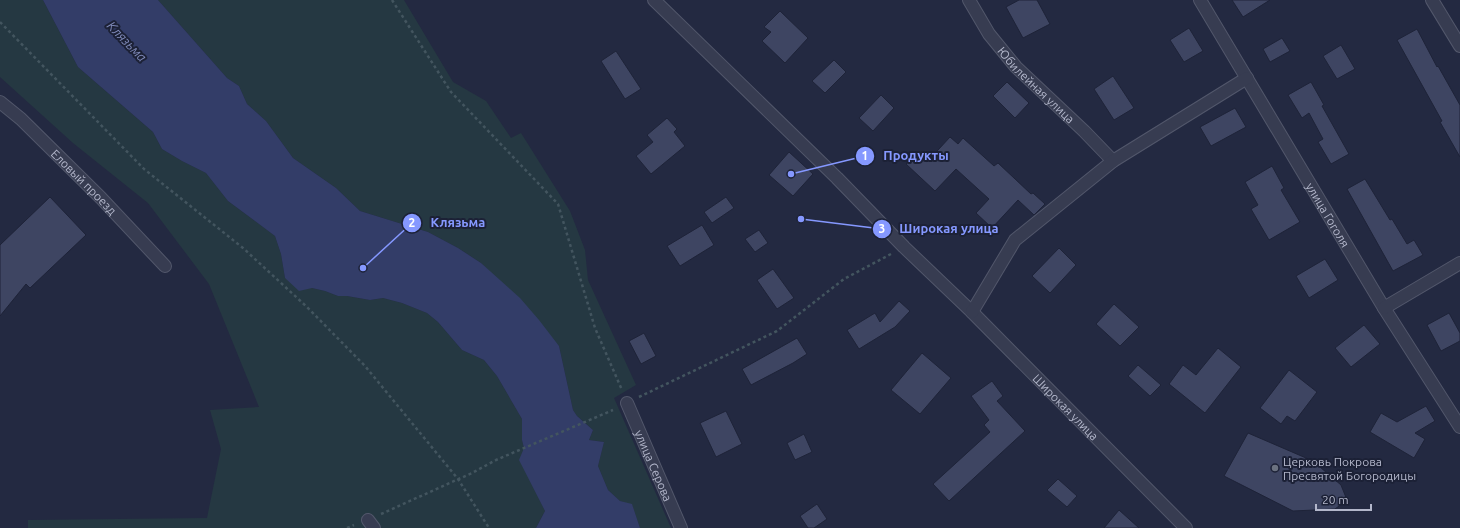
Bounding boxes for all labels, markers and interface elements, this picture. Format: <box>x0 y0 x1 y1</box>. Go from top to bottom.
water label: Клязьма <box>105 18 149 64</box>
street label: Юбилейная улица <box>996 44 1077 125</box>
callout: Продукты <box>855 143 957 168</box>
street label: Еловый проезд <box>49 146 119 217</box>
text: Продукты <box>883 148 949 162</box>
text: 1 <box>862 149 868 162</box>
street label: улица Гоголя <box>1304 180 1352 249</box>
callout: Клязьма <box>402 210 493 235</box>
text: Клязьма <box>431 215 485 229</box>
text: 2 <box>409 216 416 229</box>
callout: Широкая улица <box>872 216 1007 241</box>
text: Широкая улица <box>899 221 999 235</box>
text: 3 <box>879 222 885 235</box>
street label: Широкая улица <box>1031 371 1101 442</box>
street label: улица Серова <box>633 428 675 503</box>
place label: Церковь Покрова Пресвятой Богородицы <box>1283 455 1416 482</box>
marker: Церковь Покрова Пресвятой Богородицы <box>1270 463 1280 473</box>
scale bar <box>1316 486 1371 512</box>
text: 20 m <box>1322 493 1349 506</box>

